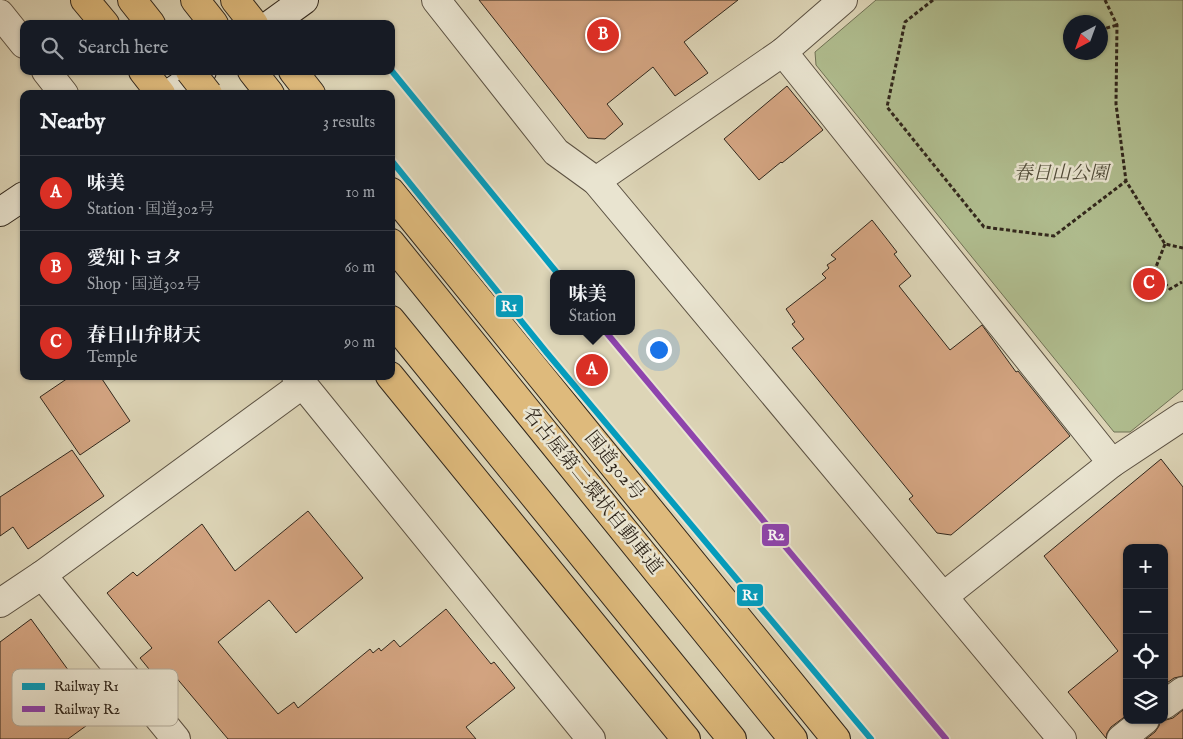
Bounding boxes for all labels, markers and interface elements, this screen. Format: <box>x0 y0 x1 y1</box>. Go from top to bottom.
north arrow <box>1063 15 1108 60</box>
pin: B <box>587 16 619 54</box>
search box <box>20 20 395 75</box>
icon: search <box>38 34 66 62</box>
text: Search here <box>78 36 169 60</box>
text: Nearby <box>40 109 105 136</box>
text: 3 results <box>323 113 375 133</box>
park label: 春日山公園 <box>1013 162 1111 186</box>
text: 味美 <box>87 172 125 196</box>
text: A <box>51 183 61 203</box>
text: 10 m <box>345 183 375 203</box>
text: Station · 国道302号 <box>87 200 214 220</box>
text: 愛知トヨタ <box>87 247 182 271</box>
text: B <box>51 258 61 278</box>
text: 60 m <box>345 258 375 278</box>
pin: C <box>1133 265 1165 303</box>
popup <box>550 270 635 335</box>
text: Shop · 国道302号 <box>87 275 201 295</box>
text: 味美 <box>569 283 607 307</box>
line badge: R1 <box>495 294 524 318</box>
text: R1 <box>501 298 517 316</box>
text: Station <box>569 307 616 327</box>
text: 春日山弁財天 <box>87 324 201 348</box>
text: C <box>50 333 62 353</box>
text: 90 m <box>344 333 375 353</box>
your location <box>646 337 672 363</box>
text: Temple <box>87 348 137 368</box>
pin: A <box>576 351 608 389</box>
street label: 名古屋第二環状自動車道 <box>517 402 667 580</box>
street label: 国道302号 <box>579 426 649 506</box>
line badge: R2 <box>761 523 790 547</box>
text: R2 <box>767 527 785 545</box>
map controls <box>1123 544 1168 724</box>
button: + <box>1123 544 1168 589</box>
line badge: R1 <box>736 583 764 607</box>
text: R1 <box>742 587 758 605</box>
button: − <box>1123 589 1168 634</box>
button: locate <box>1123 634 1168 679</box>
legend <box>12 669 178 726</box>
text: Railway R1 <box>54 678 119 696</box>
button: layers <box>1123 679 1168 724</box>
text: Railway R2 <box>54 701 121 719</box>

